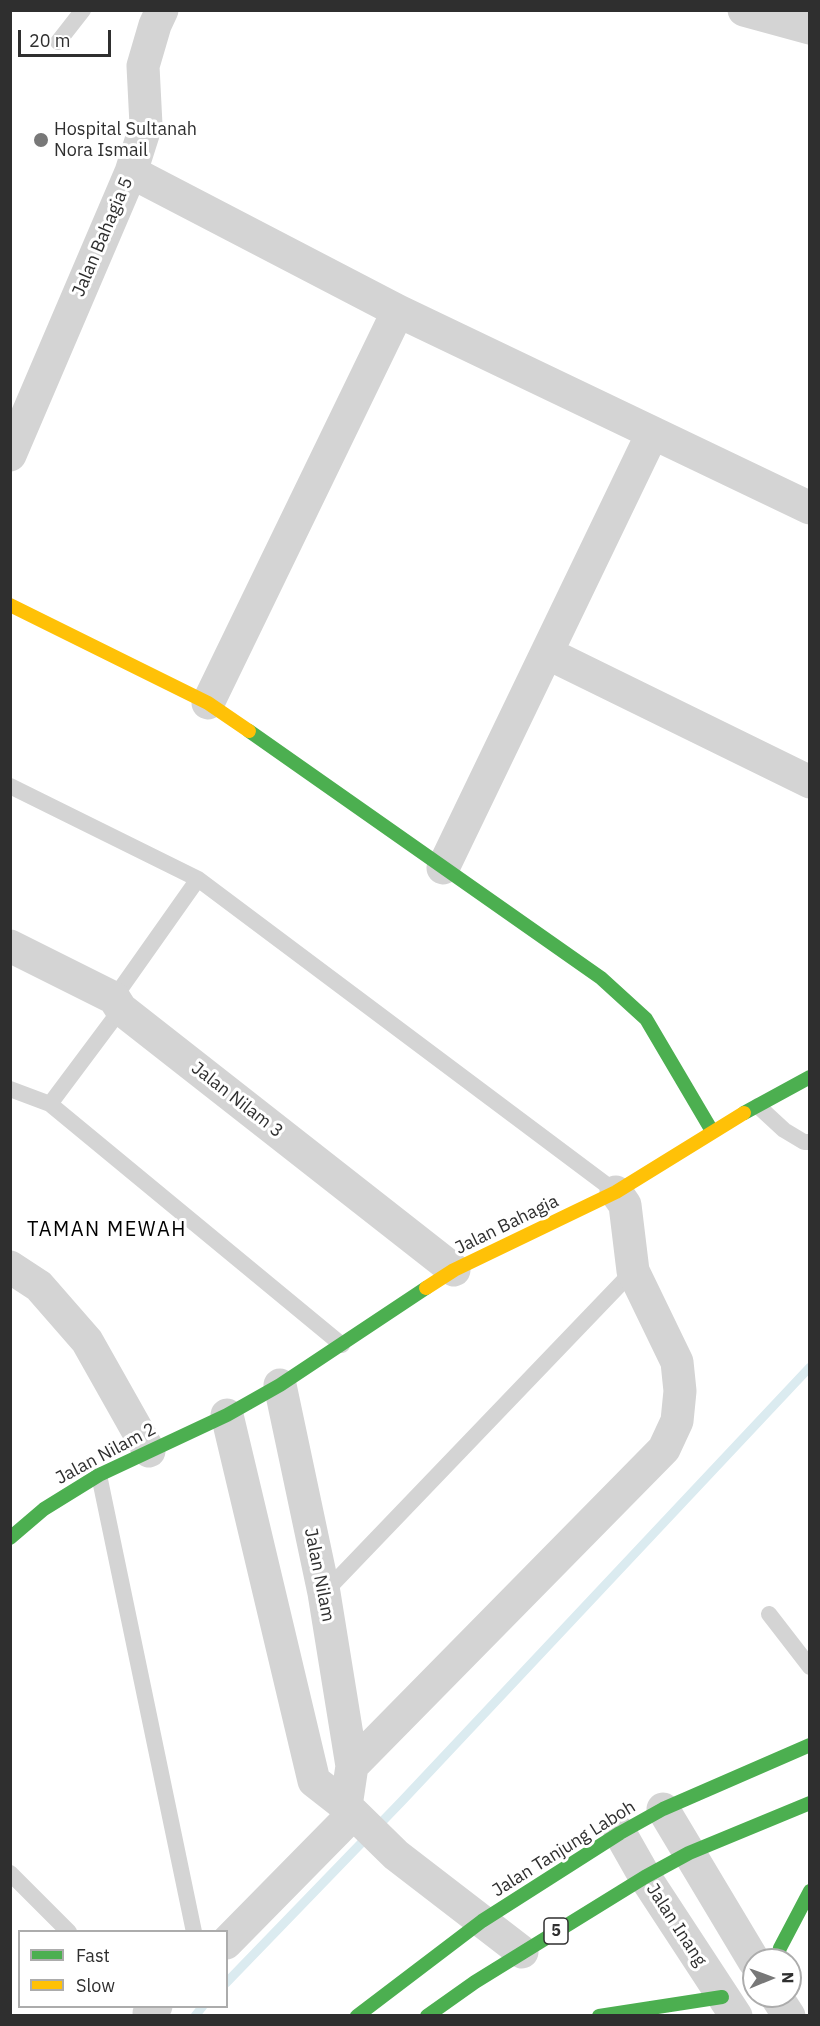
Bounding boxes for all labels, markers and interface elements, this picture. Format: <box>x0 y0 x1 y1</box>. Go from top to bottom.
scale bar <box>21 18 114 56</box>
text: 20 m <box>29 29 71 52</box>
place label: Hospital Sultanah Nora Ismail <box>54 119 197 162</box>
marker: Hospital Sultanah Nora Ismail <box>32 131 50 149</box>
street label: Jalan Bahagia 5 <box>68 174 138 300</box>
street label: Jalan Nilam 3 <box>187 1058 287 1142</box>
street label: Jalan Bahagia <box>452 1191 562 1259</box>
district label: TAMAN MEWAH <box>27 1218 187 1242</box>
street label: Jalan Nilam 2 <box>52 1419 160 1489</box>
street label: Jalan Nilam <box>299 1526 339 1624</box>
street label: Jalan Tanjung Laboh <box>488 1796 640 1902</box>
street label: Jalan Inang <box>641 1879 711 1971</box>
road number: 5 <box>544 1918 568 1944</box>
legend <box>18 1930 228 2008</box>
text: Fast <box>76 1944 110 1967</box>
north arrow <box>742 1948 802 2008</box>
text: N <box>778 1972 798 1984</box>
text: Slow <box>76 1974 115 1997</box>

